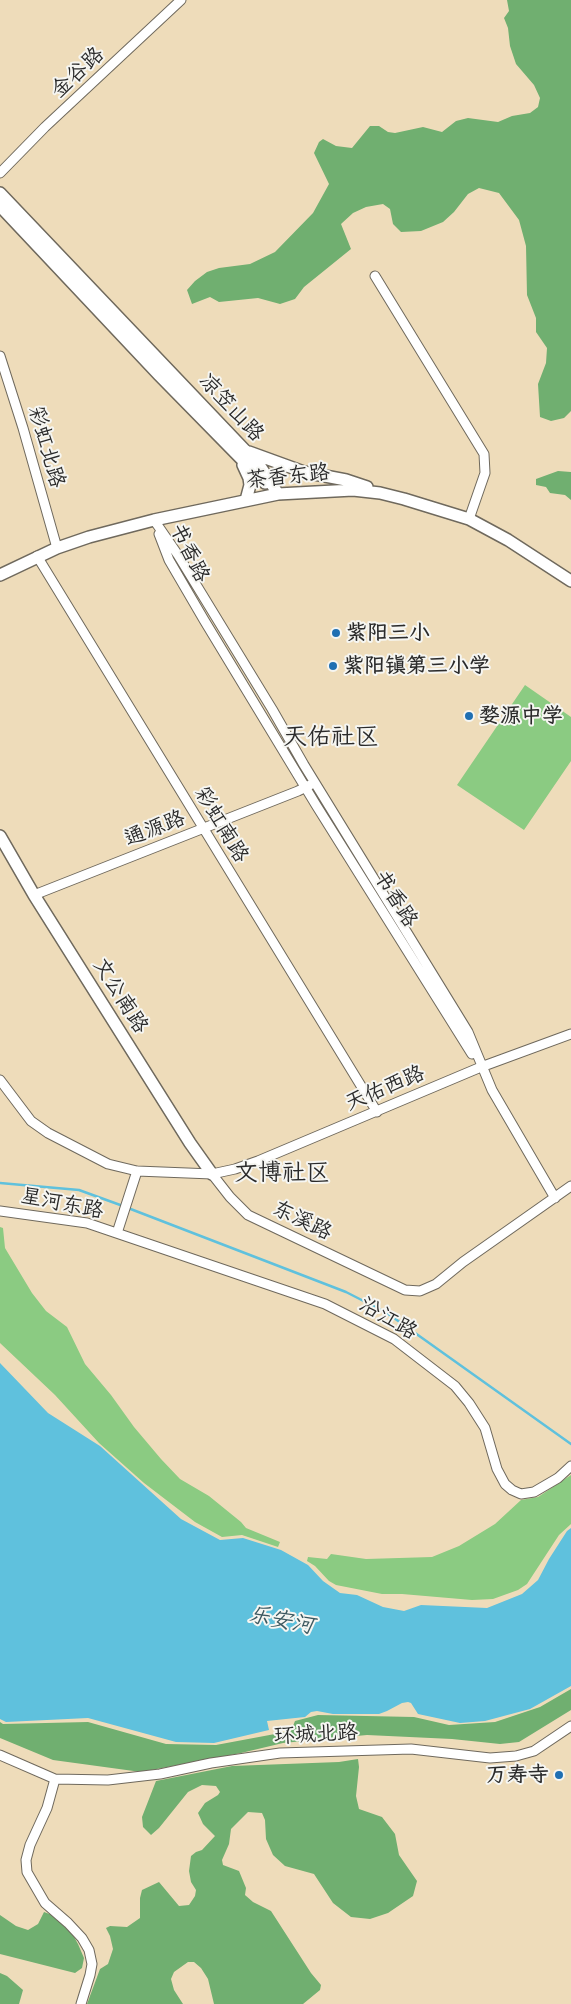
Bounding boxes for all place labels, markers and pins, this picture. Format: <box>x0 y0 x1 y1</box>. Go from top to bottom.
place label: 紫阳三小 <box>346 620 430 646</box>
marker: 紫阳三小 <box>330 627 342 639</box>
place label: 紫阳镇第三小学 <box>343 653 490 679</box>
marker: 紫阳镇第三小学 <box>327 660 339 672</box>
place label: 婺源中学 <box>479 703 563 729</box>
marker: 婺源中学 <box>463 710 475 722</box>
place label: 万寿寺 <box>486 1762 549 1788</box>
marker: 万寿寺 <box>553 1769 565 1781</box>

